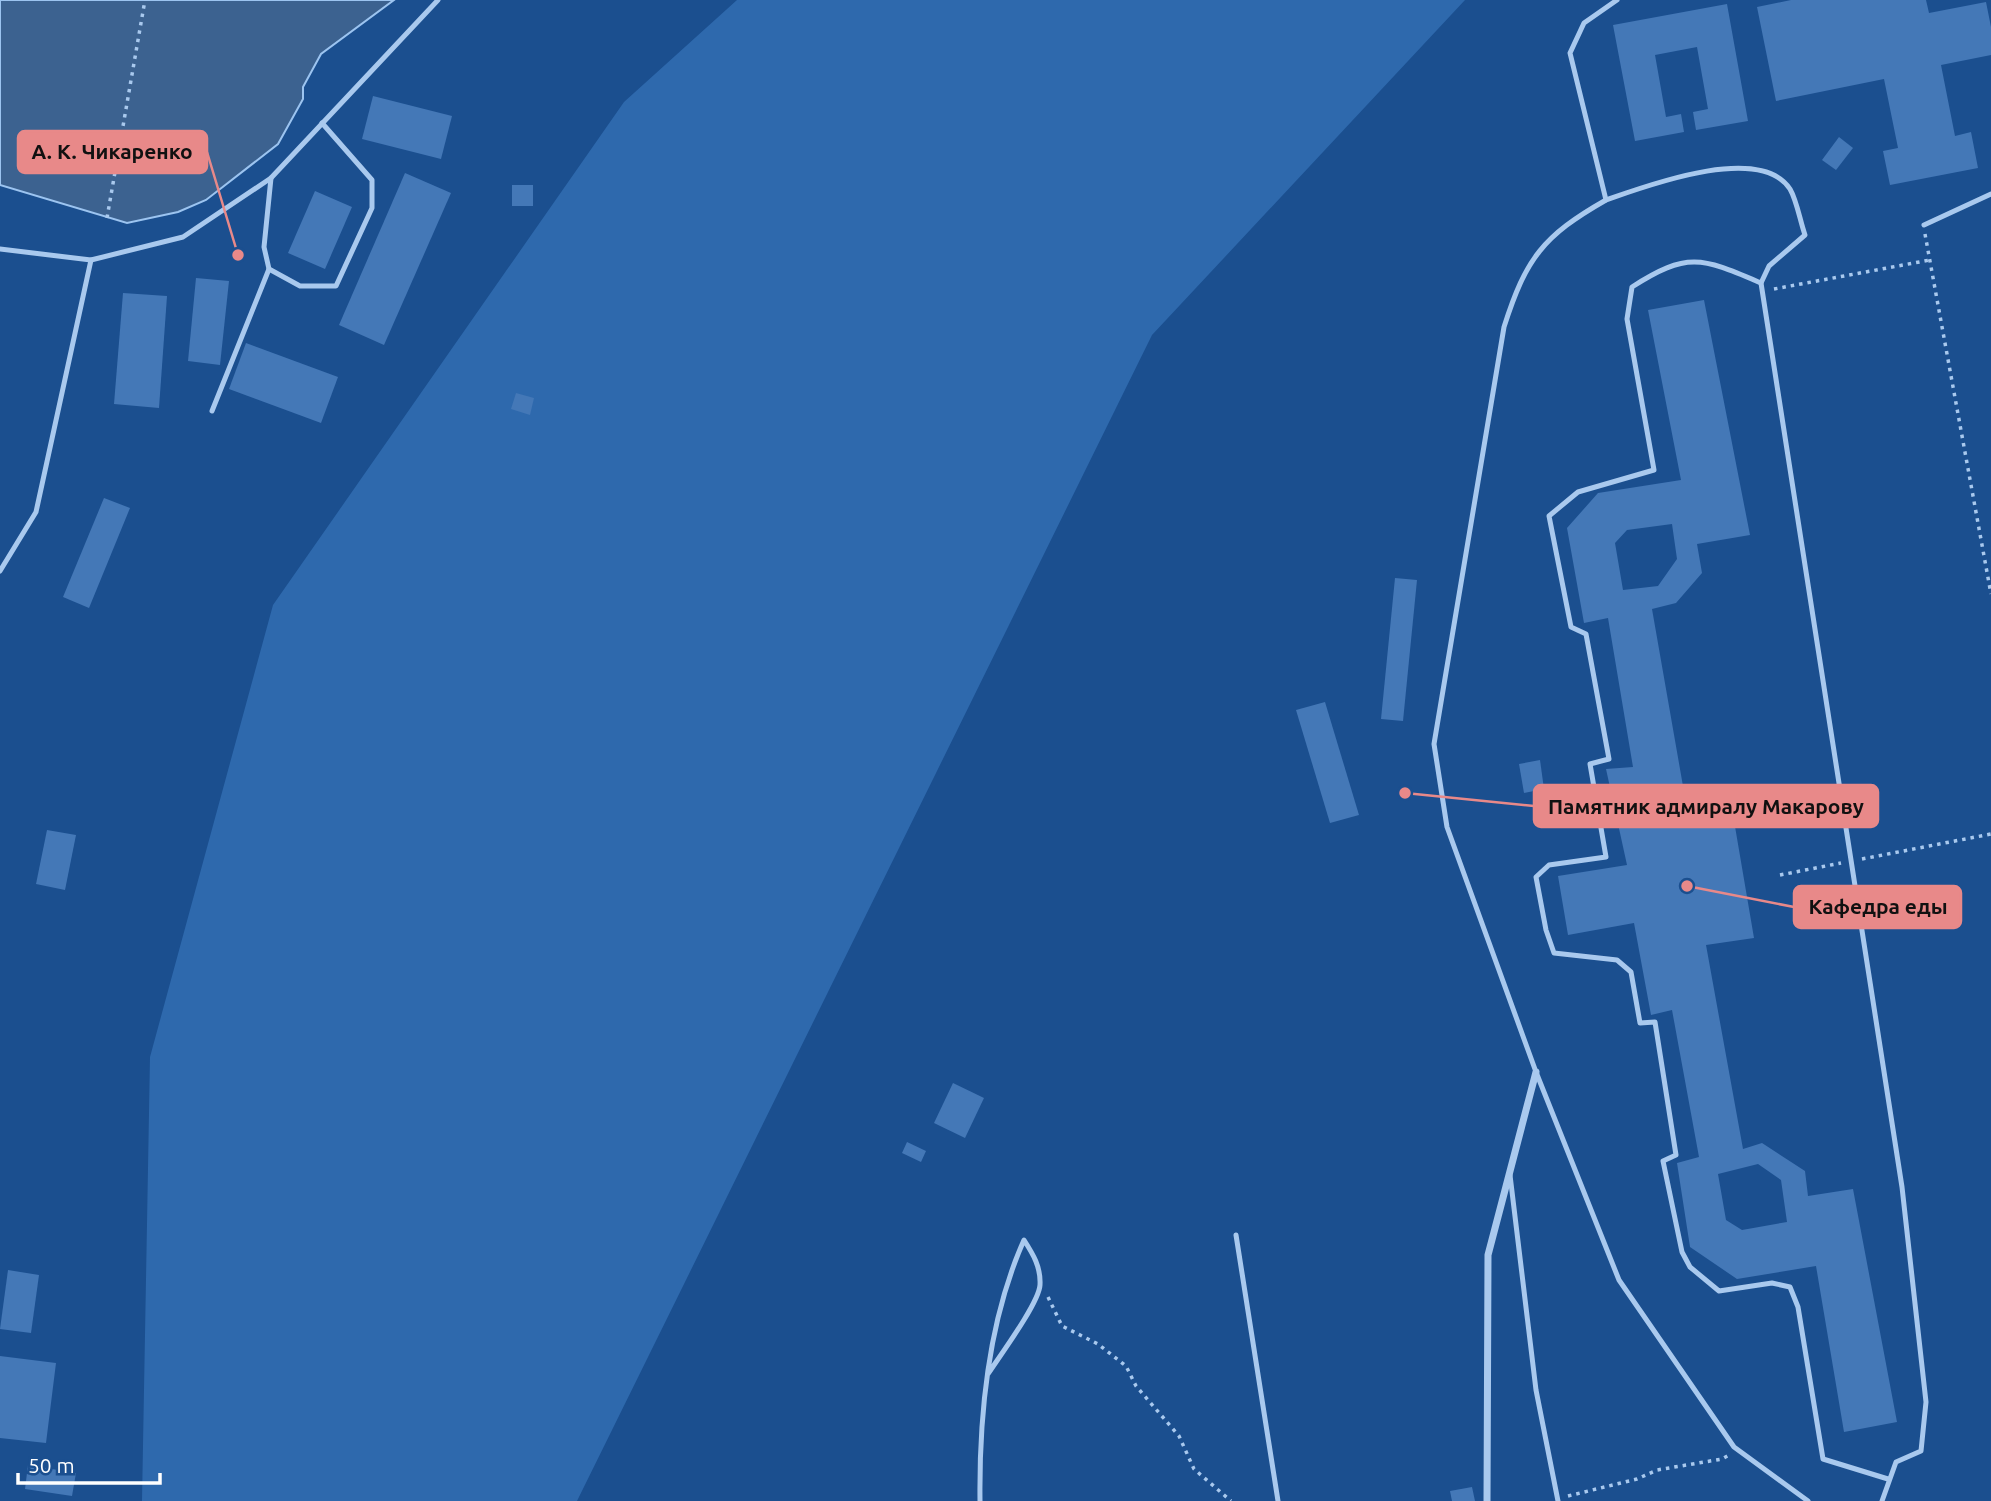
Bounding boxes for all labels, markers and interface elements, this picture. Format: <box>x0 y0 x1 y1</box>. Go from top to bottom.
callout: А. К. Чикаренко <box>18 131 207 173</box>
text: А. К. Чикаренко <box>31 139 193 163</box>
callout: Памятник адмиралу Макарову <box>1534 785 1878 827</box>
text: Памятник адмиралу Макарову <box>1548 794 1864 818</box>
callout: Кафедра еды <box>1794 886 1961 928</box>
text: Кафедра еды <box>1808 894 1948 918</box>
scale bar <box>18 1442 159 1486</box>
text: 50 m <box>28 1453 75 1477</box>

